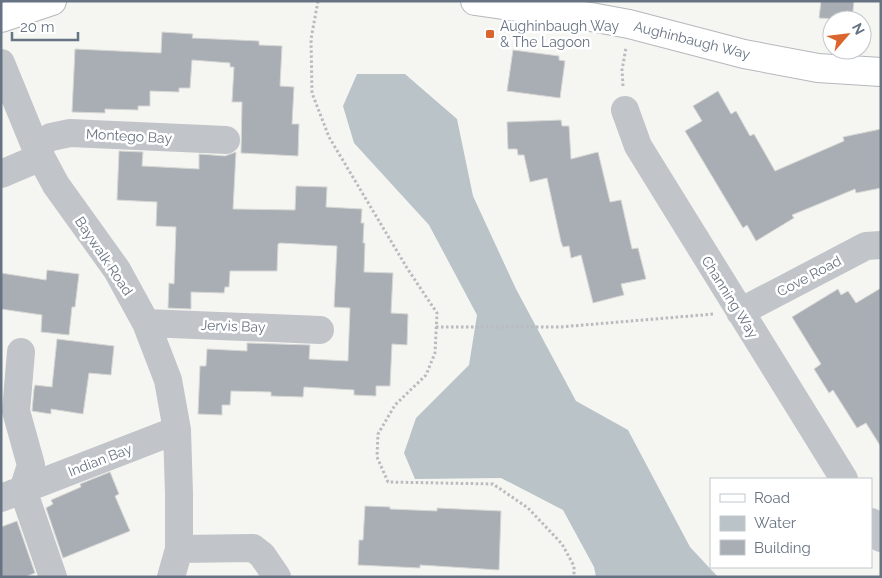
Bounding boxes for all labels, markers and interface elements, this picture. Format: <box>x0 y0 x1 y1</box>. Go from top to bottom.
scale bar <box>12 10 79 42</box>
north arrow <box>822 10 872 60</box>
text: 20 m <box>20 18 55 36</box>
place label: Aughinbaugh Way & The Lagoon <box>500 18 619 50</box>
street label: Aughinbaugh Way <box>632 18 752 62</box>
text: N <box>849 20 868 37</box>
marker: Aughinbaugh Way & The Lagoon <box>484 28 496 40</box>
street label: Montego Bay <box>86 126 173 146</box>
street label: Baywalk Road <box>72 214 136 298</box>
street label: Cove Road <box>774 252 844 300</box>
street label: Channing Way <box>698 253 762 341</box>
street label: Jervis Bay <box>200 317 266 335</box>
street label: Indian Bay <box>66 440 135 479</box>
legend <box>710 478 872 568</box>
text: Road <box>754 489 790 507</box>
text: Water <box>754 514 797 532</box>
text: Building <box>754 539 811 557</box>

